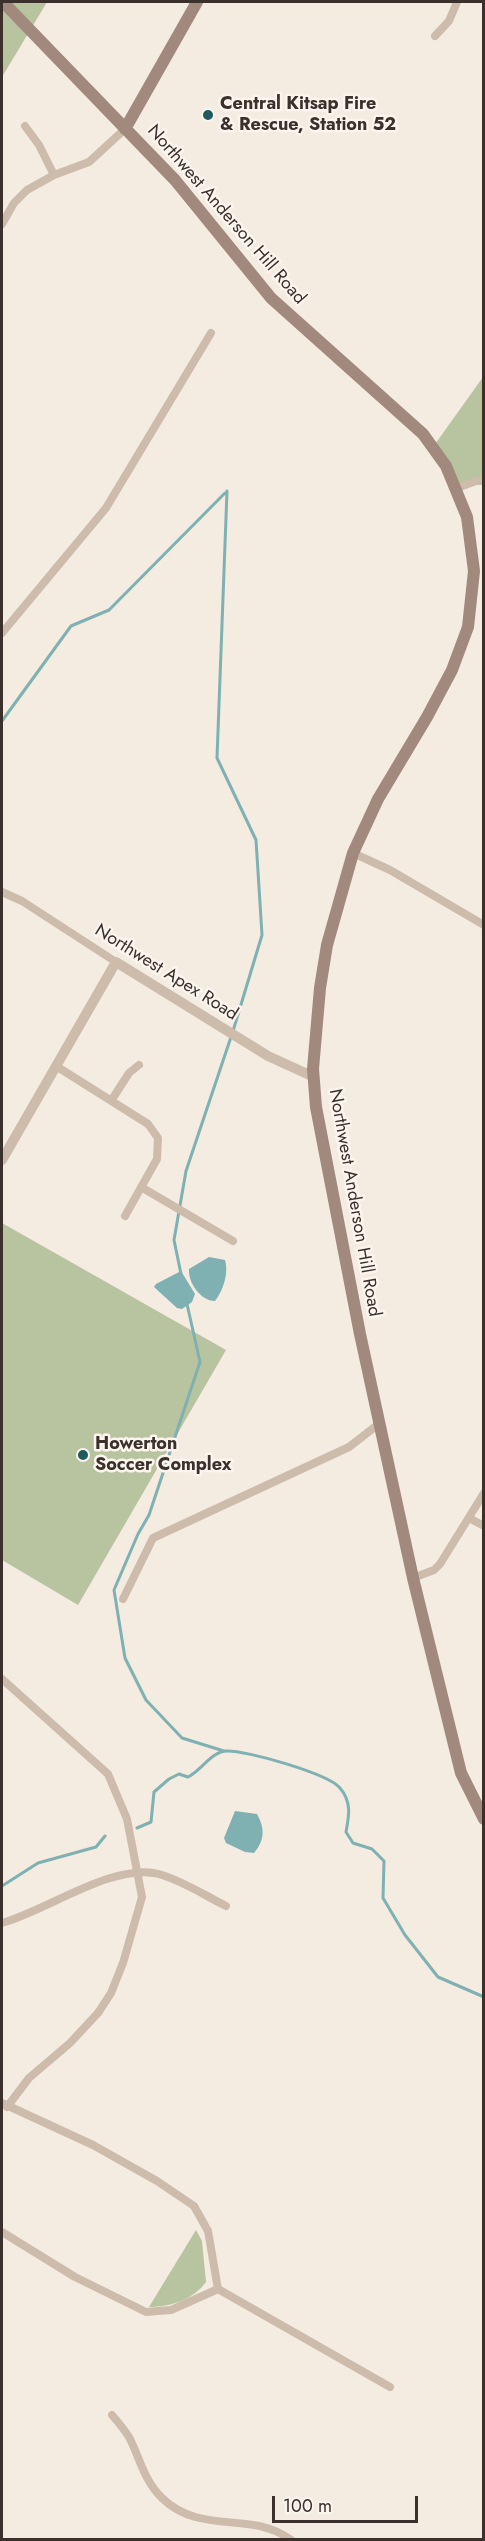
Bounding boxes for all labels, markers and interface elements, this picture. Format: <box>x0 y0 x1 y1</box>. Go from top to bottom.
place label: Central Kitsap Fire & Rescue, Station 52 <box>220 94 396 136</box>
marker: Central Kitsap Fire & Rescue, Station 52 <box>201 108 215 122</box>
street label: Northwest Anderson Hill Road <box>142 121 310 309</box>
street label: Northwest Apex Road <box>90 920 242 1026</box>
street label: Northwest Anderson Hill Road <box>323 1087 385 1319</box>
place label: Howerton Soccer Complex <box>95 1434 231 1476</box>
marker: Howerton Soccer Complex <box>76 1448 90 1462</box>
scale bar <box>275 2484 420 2522</box>
text: 100 m <box>283 2493 332 2519</box>

